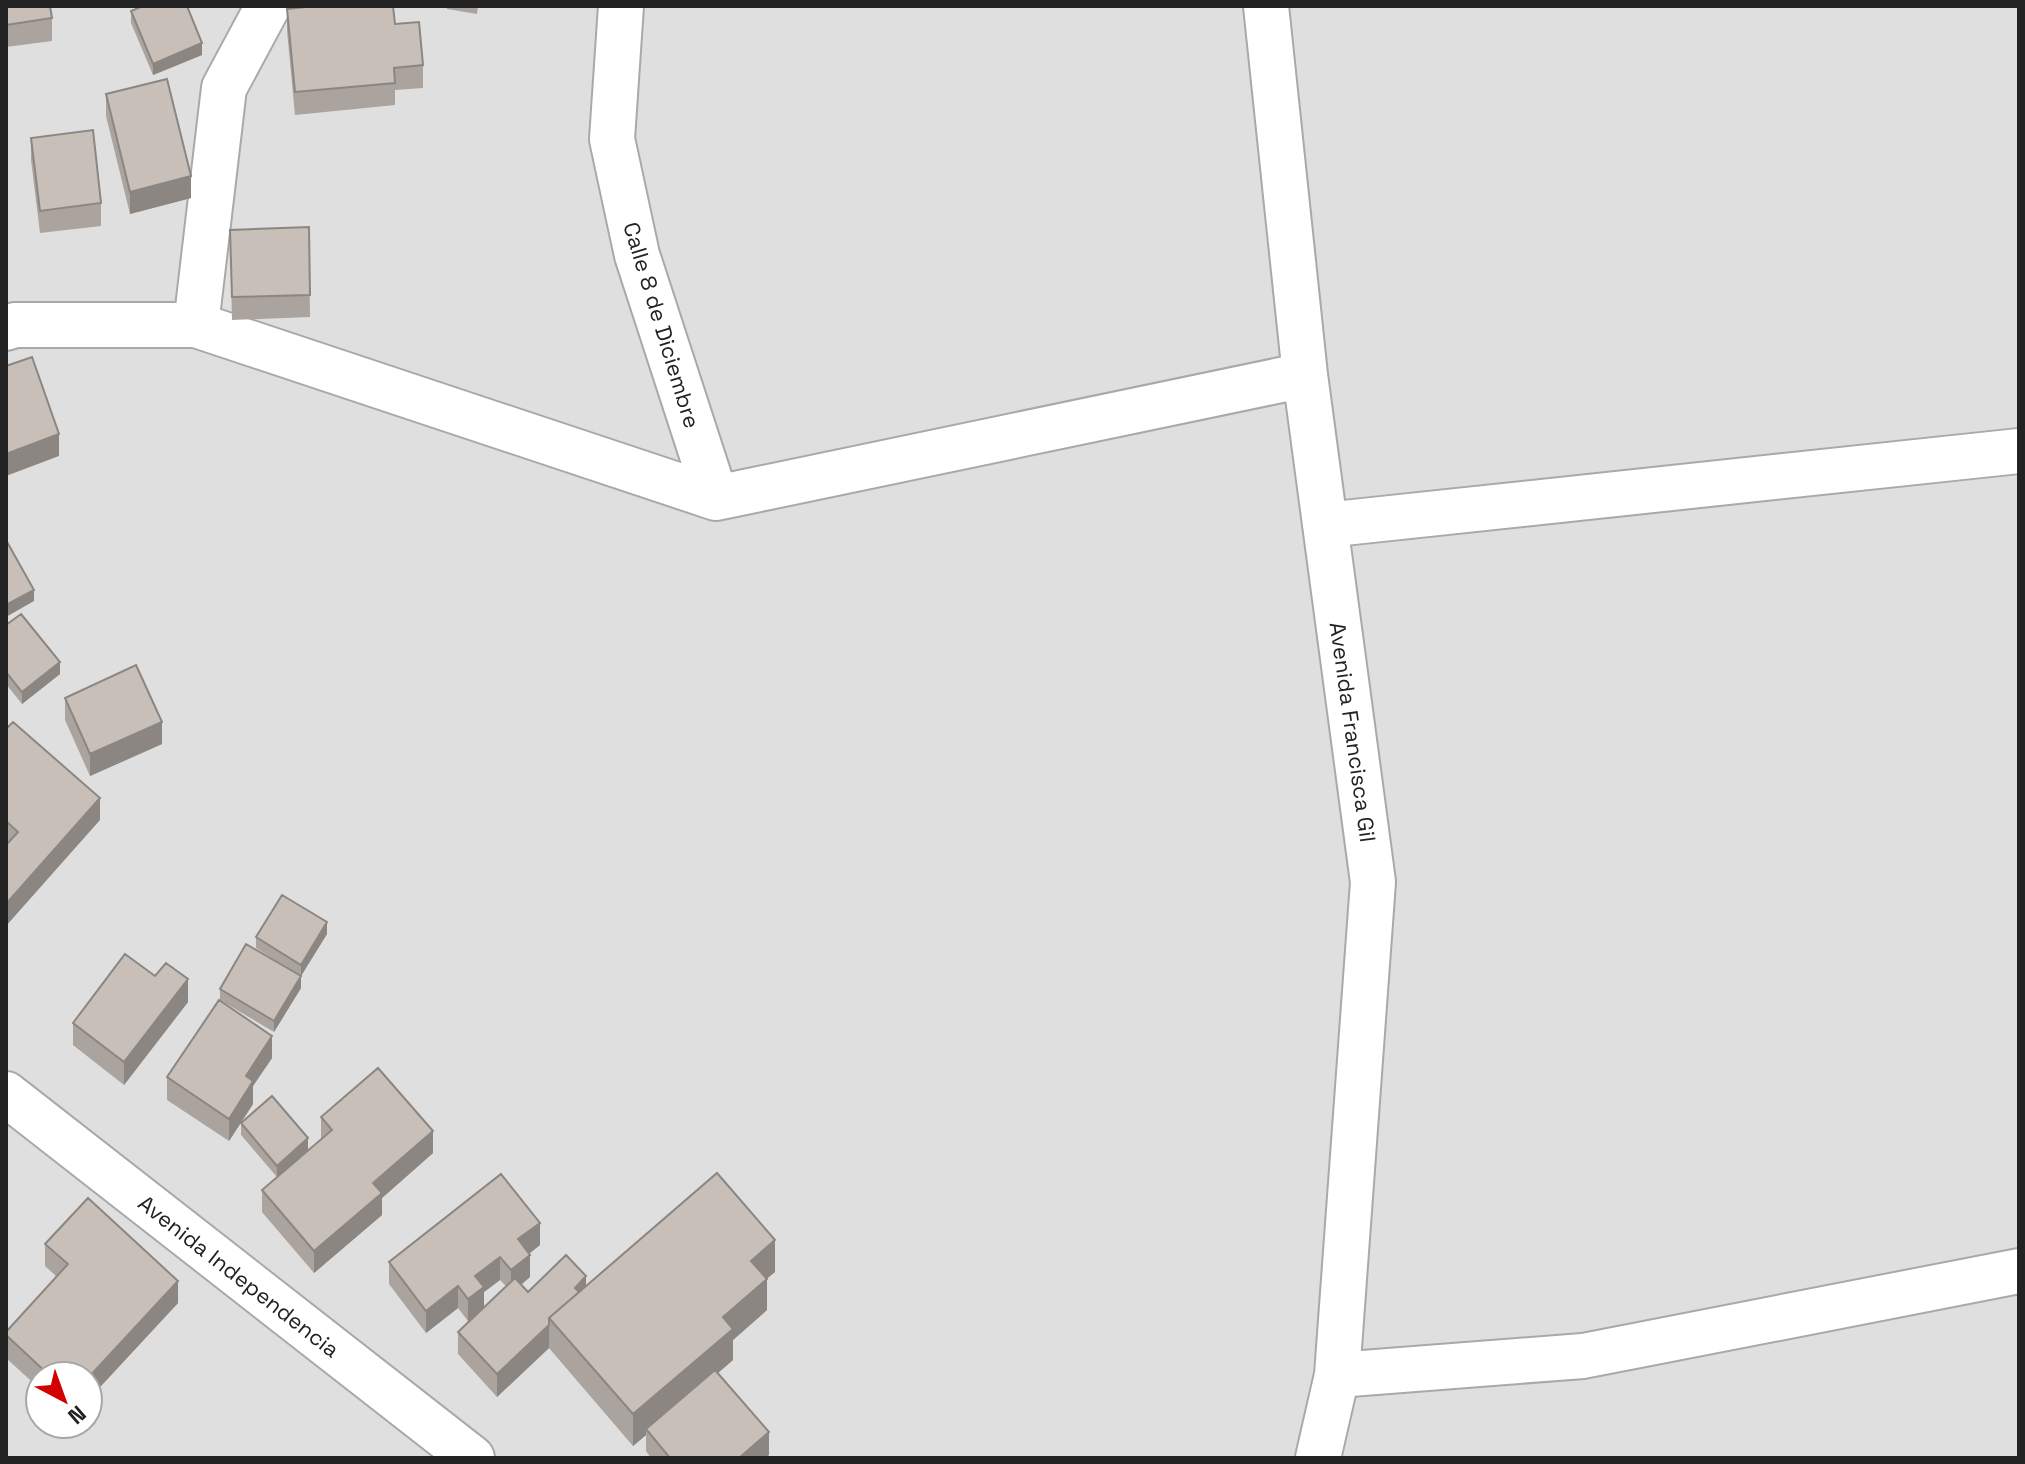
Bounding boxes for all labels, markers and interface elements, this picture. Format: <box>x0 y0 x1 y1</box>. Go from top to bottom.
street label: Calle 8 de Diciembre <box>617 219 707 431</box>
street label: Avenida Francisca Gil <box>1324 620 1382 844</box>
street label: Avenida Independencia <box>133 1189 346 1364</box>
north arrow <box>24 1360 104 1440</box>
text: N <box>62 1400 92 1430</box>

